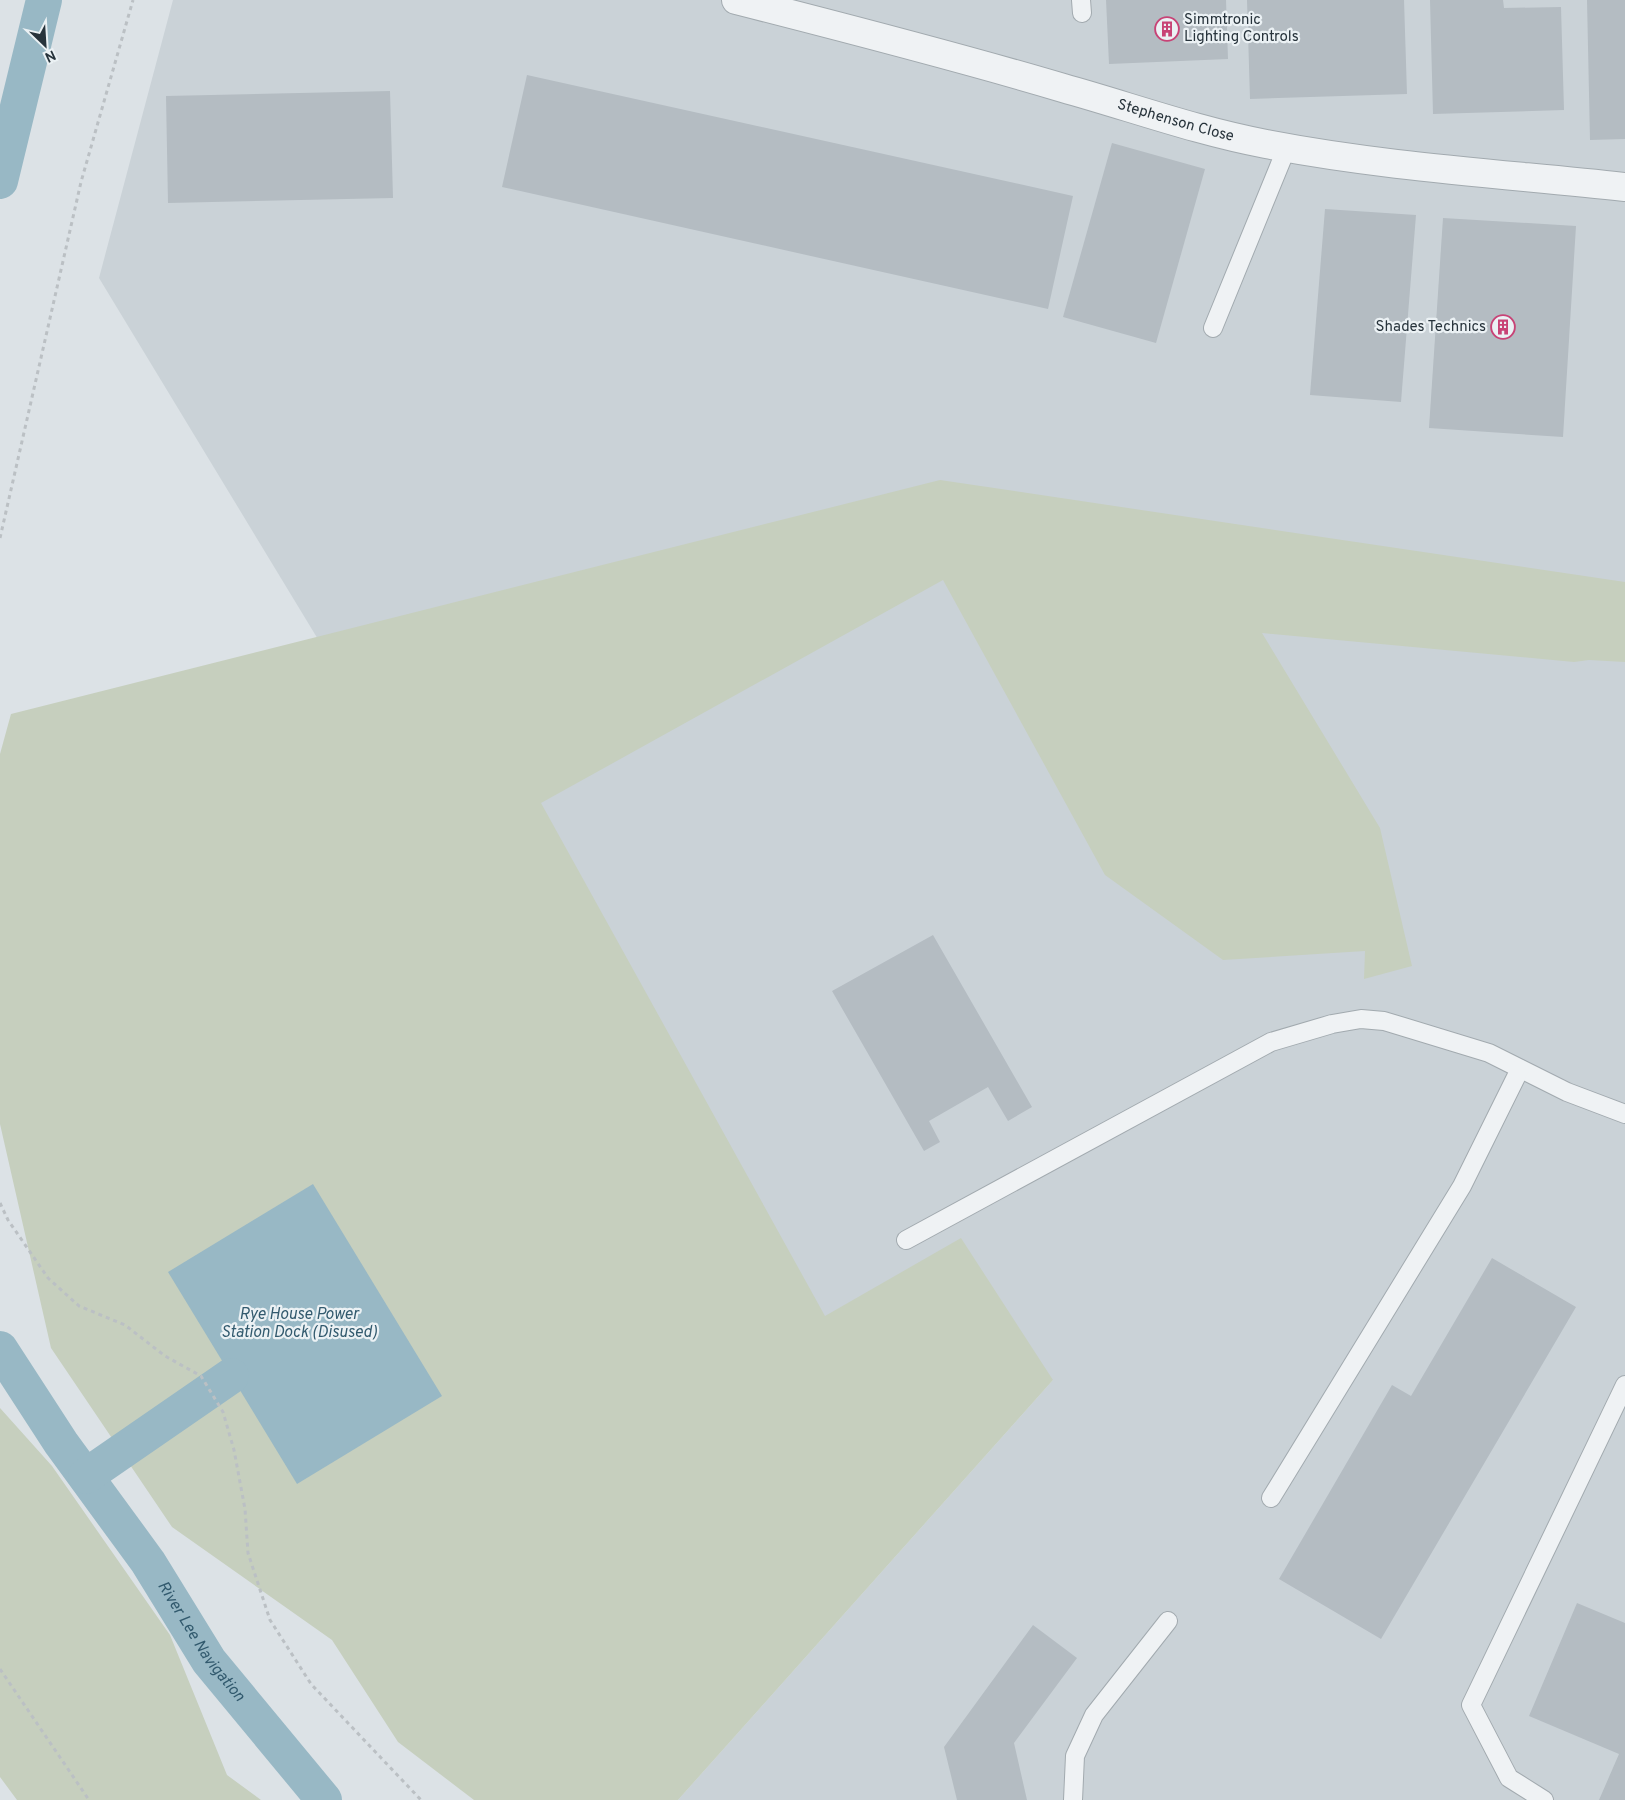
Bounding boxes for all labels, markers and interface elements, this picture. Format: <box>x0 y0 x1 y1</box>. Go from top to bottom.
place label: Simmtronic Lighting Controls <box>1184 11 1299 47</box>
building icon: Simmtronic Lighting Controls <box>1154 16 1180 42</box>
north arrow <box>20 20 70 70</box>
text: N <box>42 46 58 65</box>
street label: Stephenson Close <box>1115 95 1236 146</box>
building icon: Shades Technics <box>1490 314 1516 340</box>
place label: Shades Technics <box>1376 318 1486 337</box>
water label: Rye House Power Station Dock (Disused) <box>221 1305 378 1343</box>
water label: River Lee Navigation <box>152 1578 249 1706</box>

